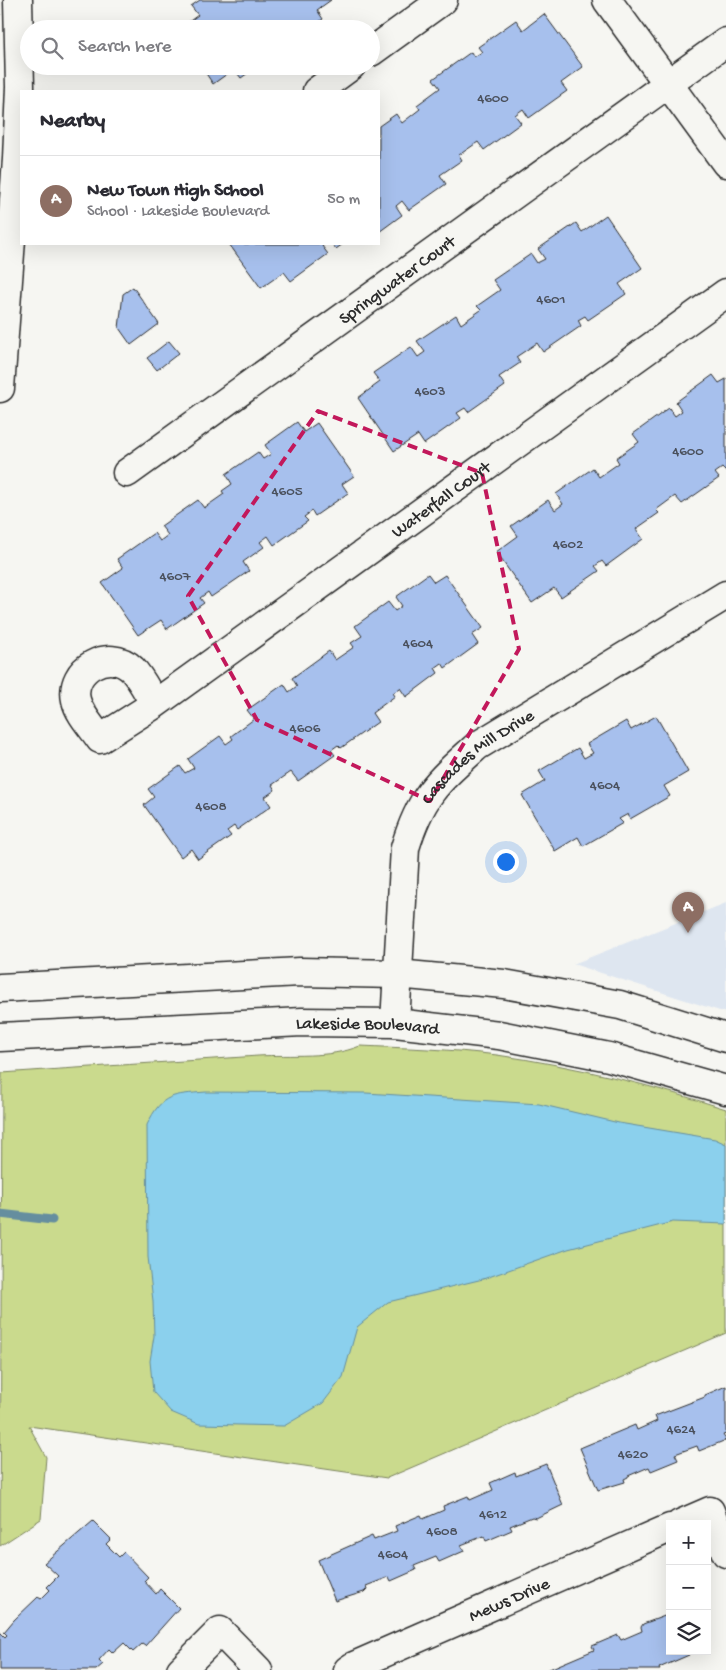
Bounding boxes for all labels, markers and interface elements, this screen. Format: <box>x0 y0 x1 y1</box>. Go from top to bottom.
search box <box>20 20 380 75</box>
icon: search <box>38 34 66 62</box>
text: Search here <box>78 36 172 59</box>
house number: 4600 <box>477 90 509 108</box>
text: Nearby <box>40 110 105 135</box>
text: New Town High School <box>87 180 264 203</box>
text: A <box>51 191 61 210</box>
text: 50 m <box>327 191 360 210</box>
text: School · Lakeside Boulevard <box>87 203 269 222</box>
street label: Springwater Court <box>335 231 462 330</box>
house number: 4601 <box>536 291 566 309</box>
house number: 4603 <box>414 383 446 401</box>
house number: 4600 <box>672 443 704 461</box>
street label: Waterfall Court <box>388 457 497 544</box>
house number: 4605 <box>271 483 303 501</box>
house number: 4602 <box>553 536 583 554</box>
house number: 4607 <box>159 568 192 586</box>
house number: 4604 <box>403 635 433 653</box>
street label: Cascades Mill Drive <box>418 706 539 809</box>
house number: 4606 <box>290 720 321 738</box>
house number: 4604 <box>590 777 620 795</box>
house number: 4608 <box>195 798 227 816</box>
your location <box>493 849 519 875</box>
pin: A <box>672 892 704 933</box>
street label: Lakeside Boulevard <box>295 1014 442 1041</box>
house number: 4624 <box>666 1421 696 1439</box>
house number: 4620 <box>618 1446 649 1464</box>
house number: 4612 <box>479 1506 507 1524</box>
map controls <box>666 1520 711 1655</box>
button: + <box>666 1520 711 1565</box>
house number: 4608 <box>426 1523 458 1541</box>
house number: 4604 <box>378 1546 408 1564</box>
button: − <box>666 1565 711 1610</box>
street label: Mews Drive <box>466 1574 554 1628</box>
button: layers <box>666 1610 711 1655</box>

